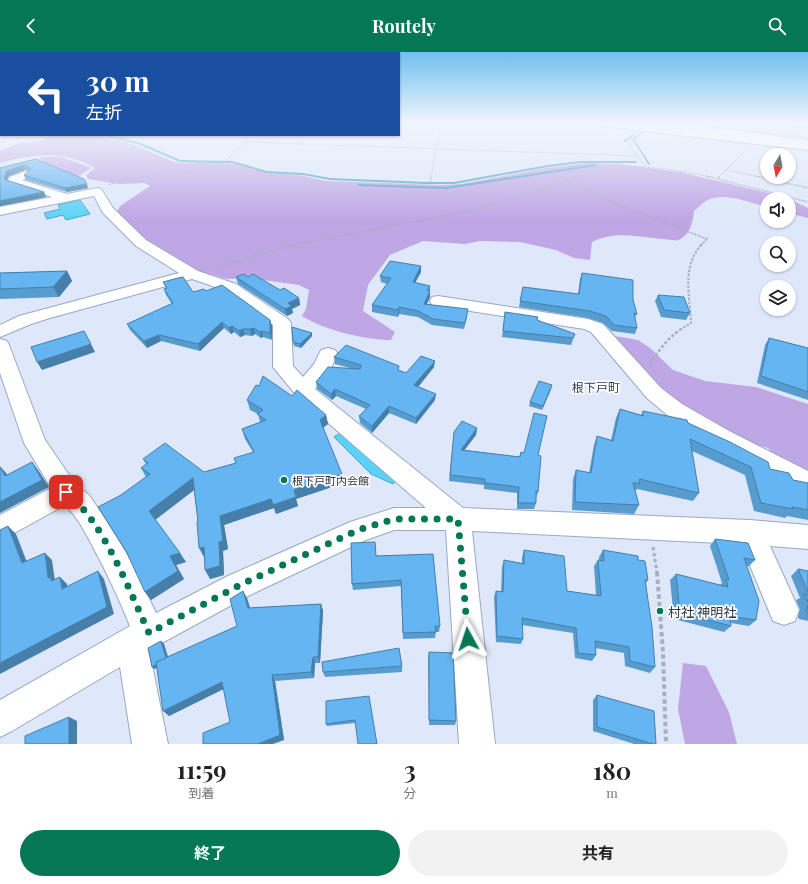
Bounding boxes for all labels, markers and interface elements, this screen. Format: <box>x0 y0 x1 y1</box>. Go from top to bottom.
text: Routely <box>372 14 436 38</box>
icon: back <box>20 15 42 37</box>
icon: search <box>766 15 788 37</box>
text: 30 m <box>86 62 150 99</box>
icon: left <box>20 68 72 120</box>
text: 左折 <box>86 100 122 124</box>
north arrow <box>760 148 796 184</box>
map controls <box>760 148 796 316</box>
button: sound <box>760 192 796 228</box>
button: search <box>760 236 796 272</box>
button: layers <box>760 280 796 316</box>
district label: 根下戸町 <box>572 379 620 395</box>
place label: 根下戸町内会館 <box>292 473 369 488</box>
pin <box>49 475 83 509</box>
marker: 根下戸町内会館 <box>279 475 289 485</box>
icon: arrive <box>55 481 77 503</box>
place label: 村社 神明社 <box>668 603 736 620</box>
marker: 村社 神明社 <box>655 606 665 616</box>
position arrow <box>447 618 489 660</box>
text: 11:59 <box>177 753 226 785</box>
text: 3 <box>404 753 416 785</box>
text: 180 <box>593 754 631 786</box>
text: 到着 <box>189 784 215 801</box>
text: 分 <box>403 784 416 801</box>
text: m <box>606 784 618 801</box>
button: 終了 <box>20 830 400 876</box>
button: 共有 <box>408 830 788 876</box>

